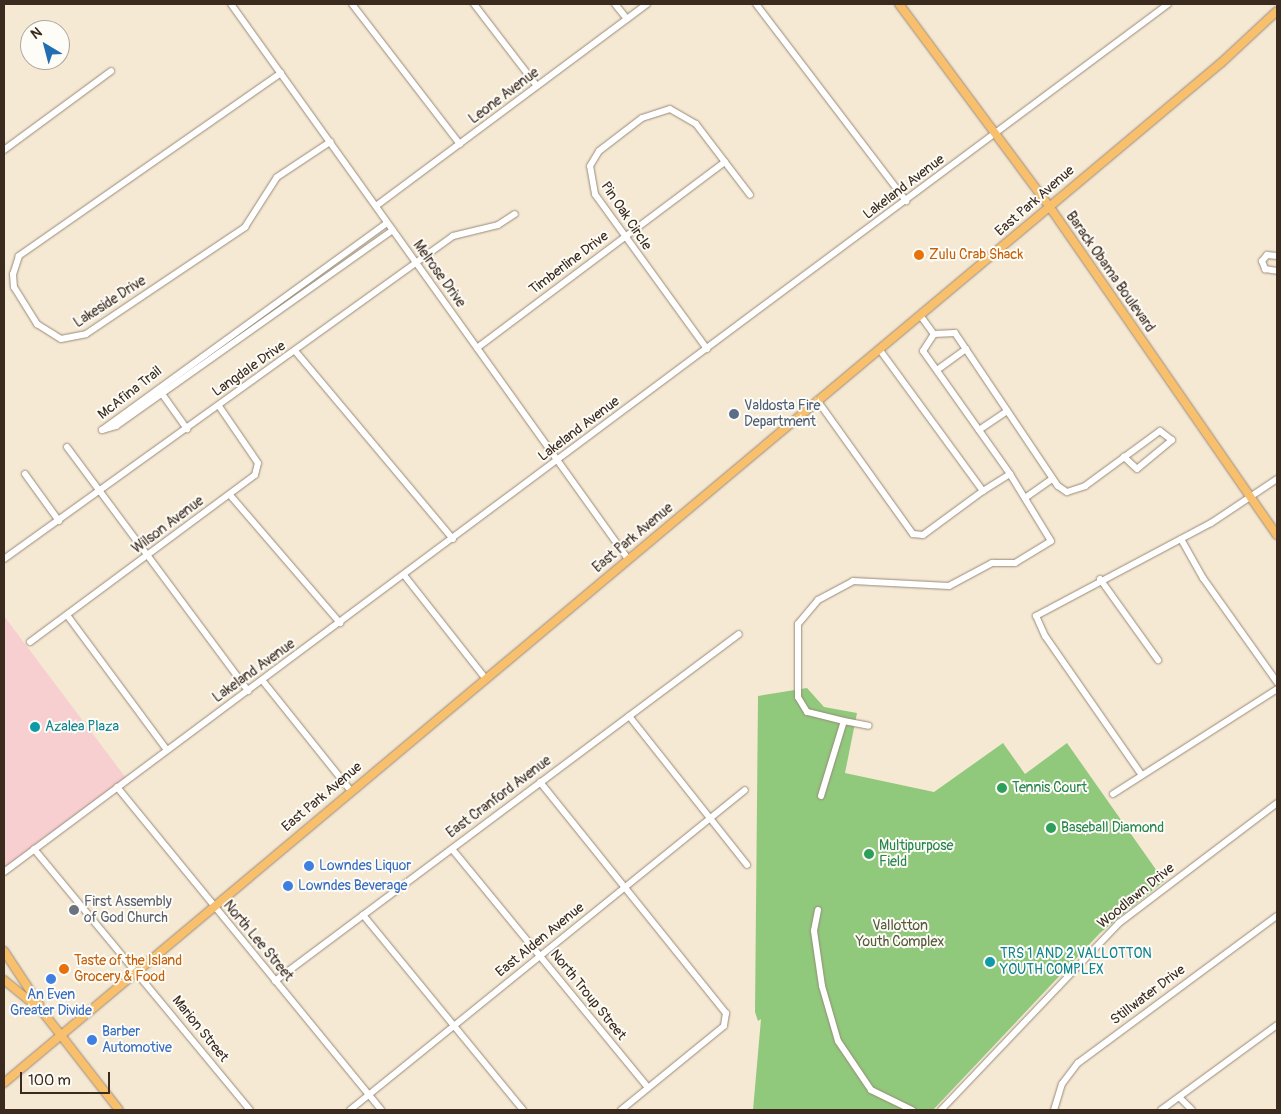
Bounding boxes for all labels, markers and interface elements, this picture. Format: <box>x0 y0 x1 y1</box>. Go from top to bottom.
north arrow <box>20 20 70 70</box>
text: N <box>27 24 45 43</box>
street label: Leone Avenue <box>466 64 542 128</box>
street label: Lakeland Avenue <box>860 151 948 223</box>
street label: East Park Avenue <box>992 162 1078 240</box>
street label: Pin Oak Circle <box>597 179 655 253</box>
street label: Barack Obama Boulevard <box>1062 208 1158 336</box>
street label: Timberline Drive <box>526 228 612 298</box>
street label: Melrose Drive <box>409 237 469 311</box>
place label: Zulu Crab Shack <box>929 247 1023 263</box>
marker: Zulu Crab Shack <box>913 249 925 261</box>
street label: Lakeside Drive <box>71 272 149 332</box>
street label: Langdale Drive <box>209 338 289 400</box>
street label: McAfina Trail <box>95 363 165 423</box>
street label: Lakeland Avenue <box>535 393 623 465</box>
place label: Valdosta Fire Department <box>744 398 820 431</box>
marker: Valdosta Fire Department <box>728 408 740 420</box>
street label: Wilson Avenue <box>129 493 207 557</box>
street label: East Park Avenue <box>590 500 676 576</box>
street label: Lakeland Avenue <box>210 636 298 706</box>
place label: Azalea Plaza <box>45 719 119 735</box>
marker: Azalea Plaza <box>29 721 41 733</box>
street label: East Cranford Avenue <box>443 752 555 842</box>
street label: East Park Avenue <box>279 759 365 835</box>
place label: Tennis Court <box>1012 780 1087 796</box>
marker: Tennis Court <box>996 782 1008 794</box>
place label: Baseball Diamond <box>1061 820 1164 836</box>
marker: Baseball Diamond <box>1045 822 1057 834</box>
place label: Multipurpose Field <box>879 838 954 870</box>
marker: Multipurpose Field <box>863 848 875 860</box>
place label: Lowndes Liquor <box>319 858 411 874</box>
marker: Lowndes Liquor <box>303 860 315 872</box>
street label: Woodlawn Drive <box>1094 860 1178 932</box>
place label: Lowndes Beverage <box>298 878 407 894</box>
marker: Lowndes Beverage <box>282 880 294 892</box>
place label: First Assembly of God Church <box>84 894 172 926</box>
street label: North Lee Street <box>219 897 297 985</box>
street label: East Alden Avenue <box>492 899 588 981</box>
marker: First Assembly of God Church <box>68 904 80 916</box>
park label: Vallotton Youth Complex <box>856 918 944 950</box>
street label: North Troup Street <box>546 946 630 1044</box>
place label: TRS 1 AND 2 VALLOTTON YOUTH COMPLEX <box>1000 946 1152 979</box>
place label: Taste of the Island Grocery & Food <box>74 953 182 986</box>
marker: TRS 1 AND 2 VALLOTTON YOUTH COMPLEX <box>984 956 996 968</box>
street label: Stillwater Drive <box>1107 962 1189 1028</box>
marker: Taste of the Island Grocery & Food <box>58 963 70 975</box>
marker: An Even Greater Divide <box>45 973 57 985</box>
place label: An Even Greater Divide <box>10 987 92 1020</box>
street label: Marion Street <box>168 992 232 1066</box>
place label: Barber Automotive <box>102 1024 172 1056</box>
marker: Barber Automotive <box>86 1034 98 1046</box>
scale bar <box>22 1062 112 1094</box>
text: 100 m <box>28 1071 71 1090</box>

